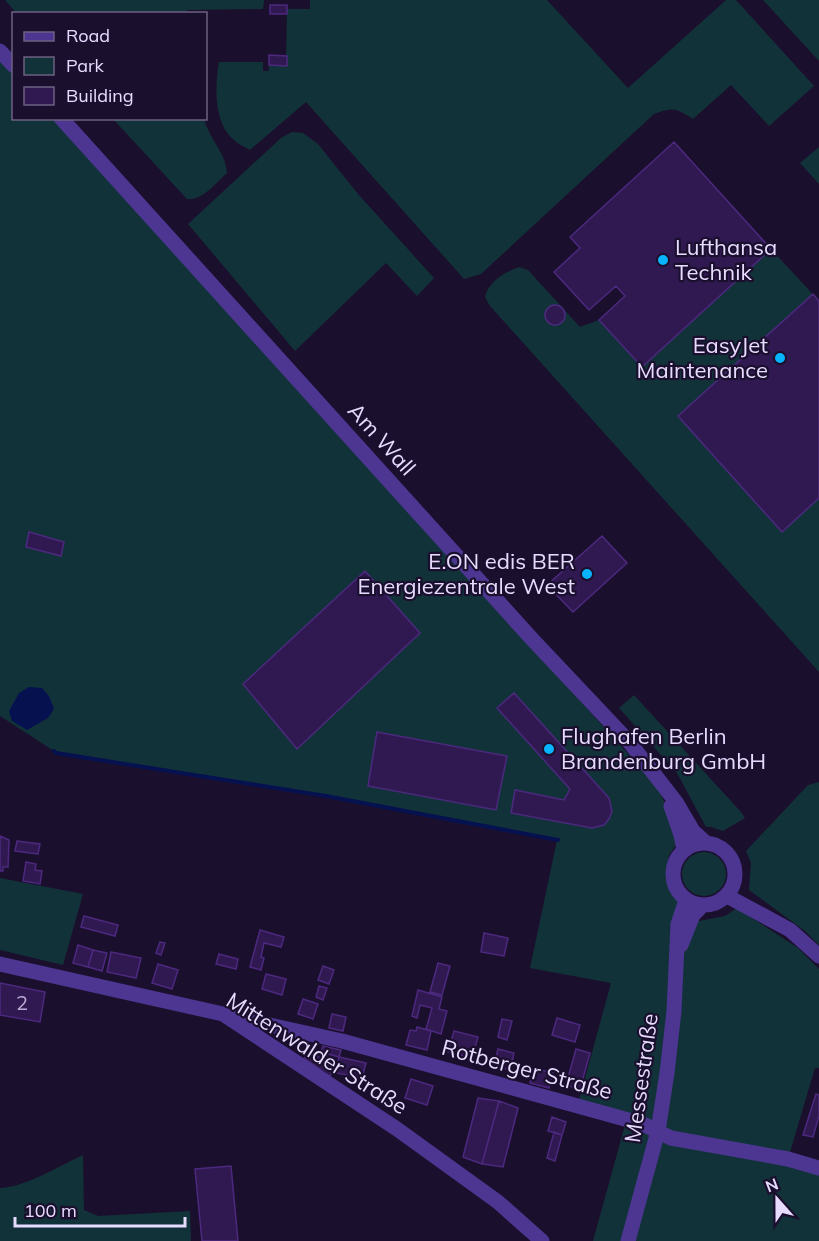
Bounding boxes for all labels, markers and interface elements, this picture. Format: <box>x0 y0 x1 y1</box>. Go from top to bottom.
legend <box>12 12 207 120</box>
text: Road <box>66 24 110 47</box>
text: Park <box>66 54 105 77</box>
text: Building <box>66 84 134 107</box>
place label: Lufthansa Technik <box>675 233 777 286</box>
marker: Lufthansa Technik <box>656 253 670 267</box>
place label: EasyJet Maintenance <box>637 331 768 384</box>
marker: EasyJet Maintenance <box>773 351 787 365</box>
street label: Am Wall <box>342 397 422 481</box>
place label: E.ON edis BER Energiezentrale West <box>358 547 575 600</box>
marker: E.ON edis BER Energiezentrale West <box>580 567 594 581</box>
place label: Flughafen Berlin Brandenburg GmbH <box>561 722 766 775</box>
marker: Flughafen Berlin Brandenburg GmbH <box>542 742 556 756</box>
street label: Mittenwalder Straße <box>221 986 413 1120</box>
house number: 2 <box>16 990 28 1015</box>
street label: Messestraße <box>618 1012 664 1144</box>
street label: Rotberger Straße <box>439 1033 615 1105</box>
north arrow <box>747 1169 807 1229</box>
text: N <box>762 1173 781 1196</box>
scale bar <box>15 1190 184 1228</box>
text: 100 m <box>24 1199 77 1222</box>

